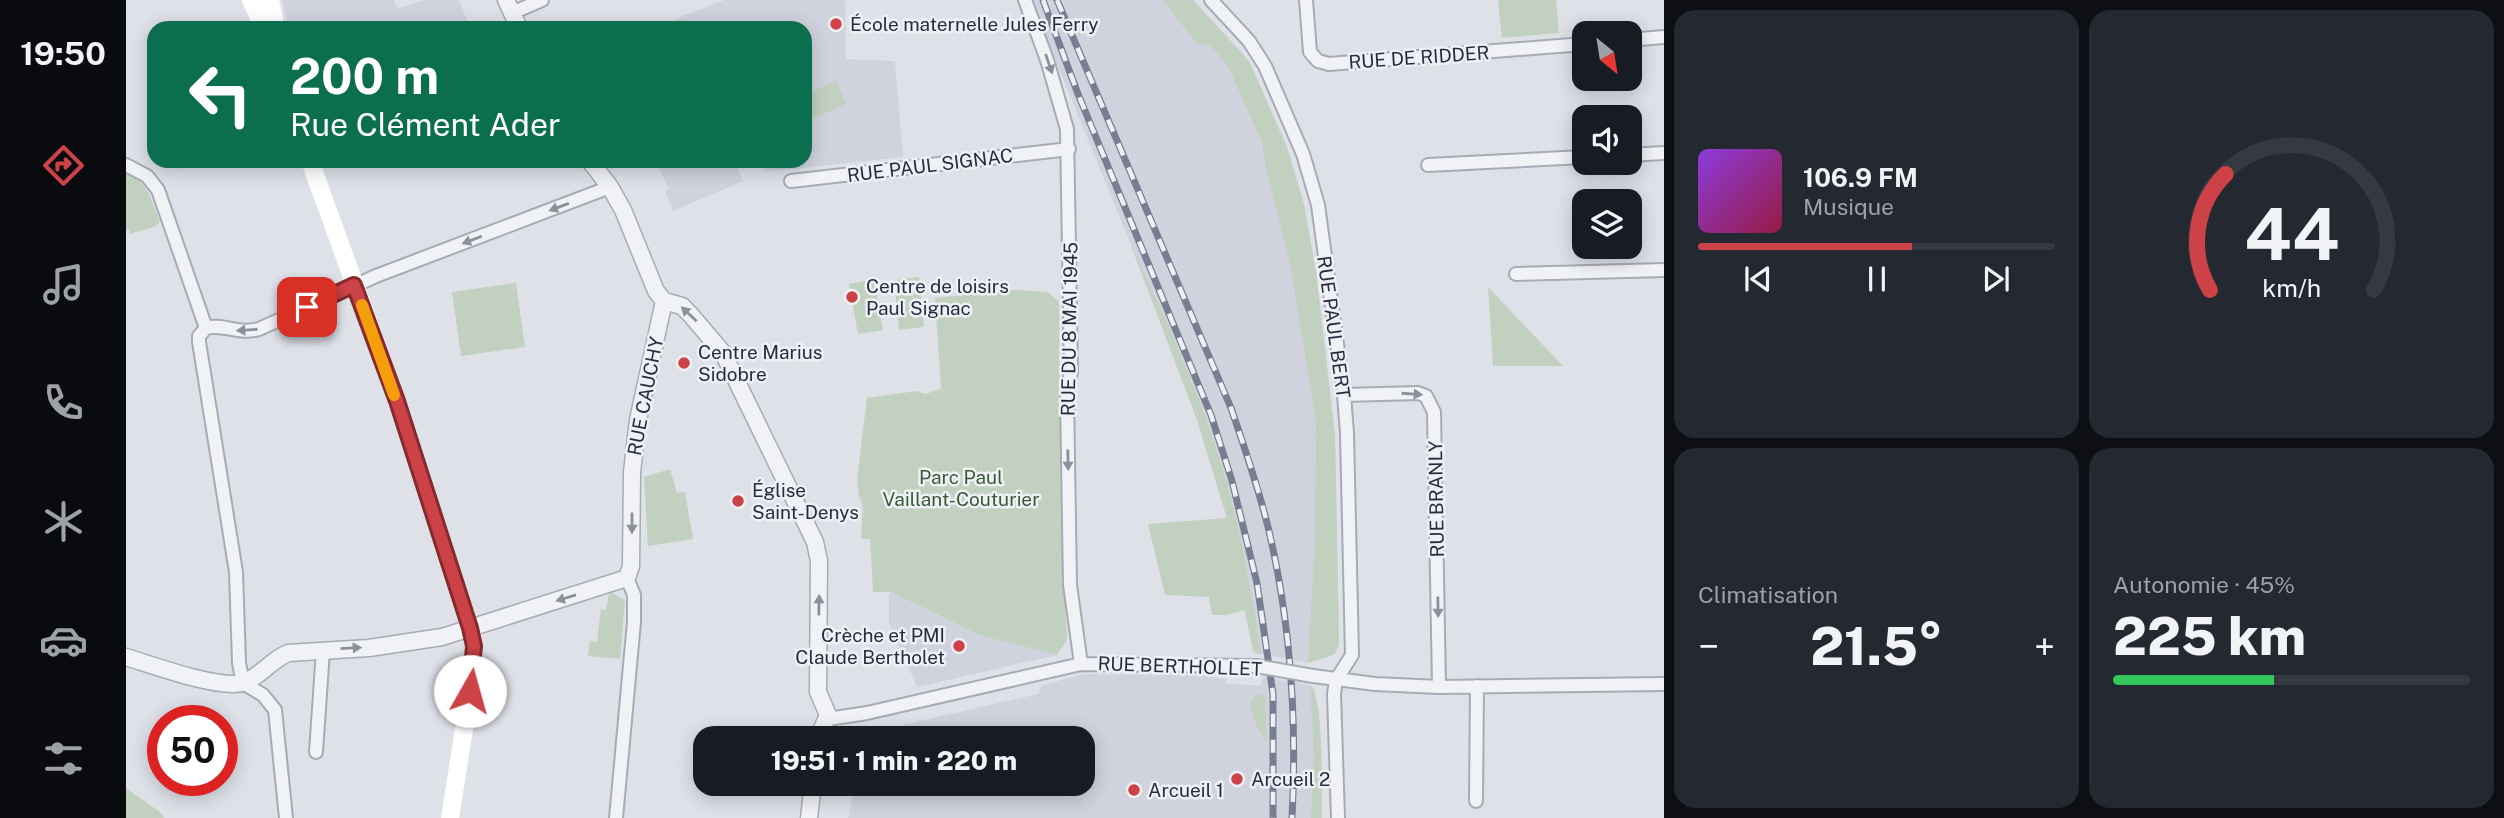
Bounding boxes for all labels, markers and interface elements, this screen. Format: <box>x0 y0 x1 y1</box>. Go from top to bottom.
place label: École maternelle Jules Ferry <box>850 13 1099 35</box>
marker: École maternelle Jules Ferry <box>828 16 844 32</box>
north arrow <box>1572 21 1642 91</box>
map controls <box>1572 21 1642 259</box>
text: 19:50 <box>20 35 106 72</box>
street label: RUE DE RIDDER <box>1348 41 1490 73</box>
text: 200 m <box>290 47 439 105</box>
icon: left <box>175 49 266 140</box>
one-way arrow <box>1044 54 1054 75</box>
button: sound <box>1572 105 1642 175</box>
text: Rue Clément Ader <box>290 106 561 143</box>
icon: directions <box>39 141 88 190</box>
street label: RUE PAUL SIGNAC <box>846 144 1014 186</box>
text: 106.9 FM <box>1803 162 1918 193</box>
button: layers <box>1572 189 1642 259</box>
text: 44 <box>2244 191 2339 276</box>
text: Musique <box>1803 193 1894 220</box>
one-way arrow <box>548 202 569 213</box>
one-way arrow <box>461 234 482 245</box>
street label: RUE DU 8 MAI 1945 <box>1056 242 1082 416</box>
street label: RUE PAUL BERT <box>1313 254 1355 400</box>
icon: music <box>39 260 88 309</box>
icon: previous <box>1739 260 1777 298</box>
icon: pause <box>1858 260 1896 298</box>
icon: next <box>1977 260 2015 298</box>
text: km/h <box>2262 273 2321 303</box>
place label: Centre de loisirs Paul Signac <box>866 275 1009 319</box>
pin <box>277 277 337 337</box>
icon: arrive <box>288 288 326 326</box>
marker: Centre de loisirs Paul Signac <box>844 289 860 305</box>
one-way arrow <box>681 306 698 322</box>
one-way arrow <box>236 325 258 336</box>
street label: RUE CAUCHY <box>623 334 667 457</box>
place label: Centre Marius Sidobre <box>698 341 822 385</box>
marker: Centre Marius Sidobre <box>676 355 692 371</box>
icon: phone <box>39 378 88 427</box>
one-way arrow <box>1401 389 1423 400</box>
street label: RUE BRANLY <box>1424 440 1448 557</box>
one-way arrow <box>1062 449 1073 471</box>
park label: Parc Paul Vaillant-Couturier <box>882 466 1040 510</box>
place label: Église Saint-Denys <box>752 479 859 523</box>
marker: Église Saint-Denys <box>730 493 746 509</box>
icon: climate <box>39 497 88 546</box>
one-way arrow <box>626 513 638 535</box>
text: Autonomie · 45% <box>2113 571 2295 598</box>
text: Climatisation <box>1698 581 1838 608</box>
one-way arrow <box>555 593 576 604</box>
one-way arrow <box>813 593 825 615</box>
one-way arrow <box>1432 596 1443 618</box>
text: 225 km <box>2113 606 2306 667</box>
icon: car <box>39 616 88 665</box>
text: 21.5° <box>1810 616 1943 677</box>
place label: Crèche et PMI Claude Bertholet <box>795 624 945 668</box>
text: − <box>1698 624 1719 669</box>
text: + <box>2034 624 2055 669</box>
marker: Crèche et PMI Claude Bertholet <box>951 638 967 654</box>
one-way arrow <box>340 643 362 654</box>
street label: RUE BERTHOLLET <box>1097 652 1263 680</box>
position arrow <box>433 654 507 728</box>
speed limit sign: 50 <box>147 705 238 796</box>
icon: filters <box>39 734 88 783</box>
text: 19:51 · 1 min · 220 m <box>771 745 1017 776</box>
place label: Arcueil 2 <box>1251 768 1330 790</box>
marker: Arcueil 2 <box>1229 771 1245 787</box>
place label: Arcueil 1 <box>1148 779 1224 801</box>
marker: Arcueil 1 <box>1126 782 1142 798</box>

